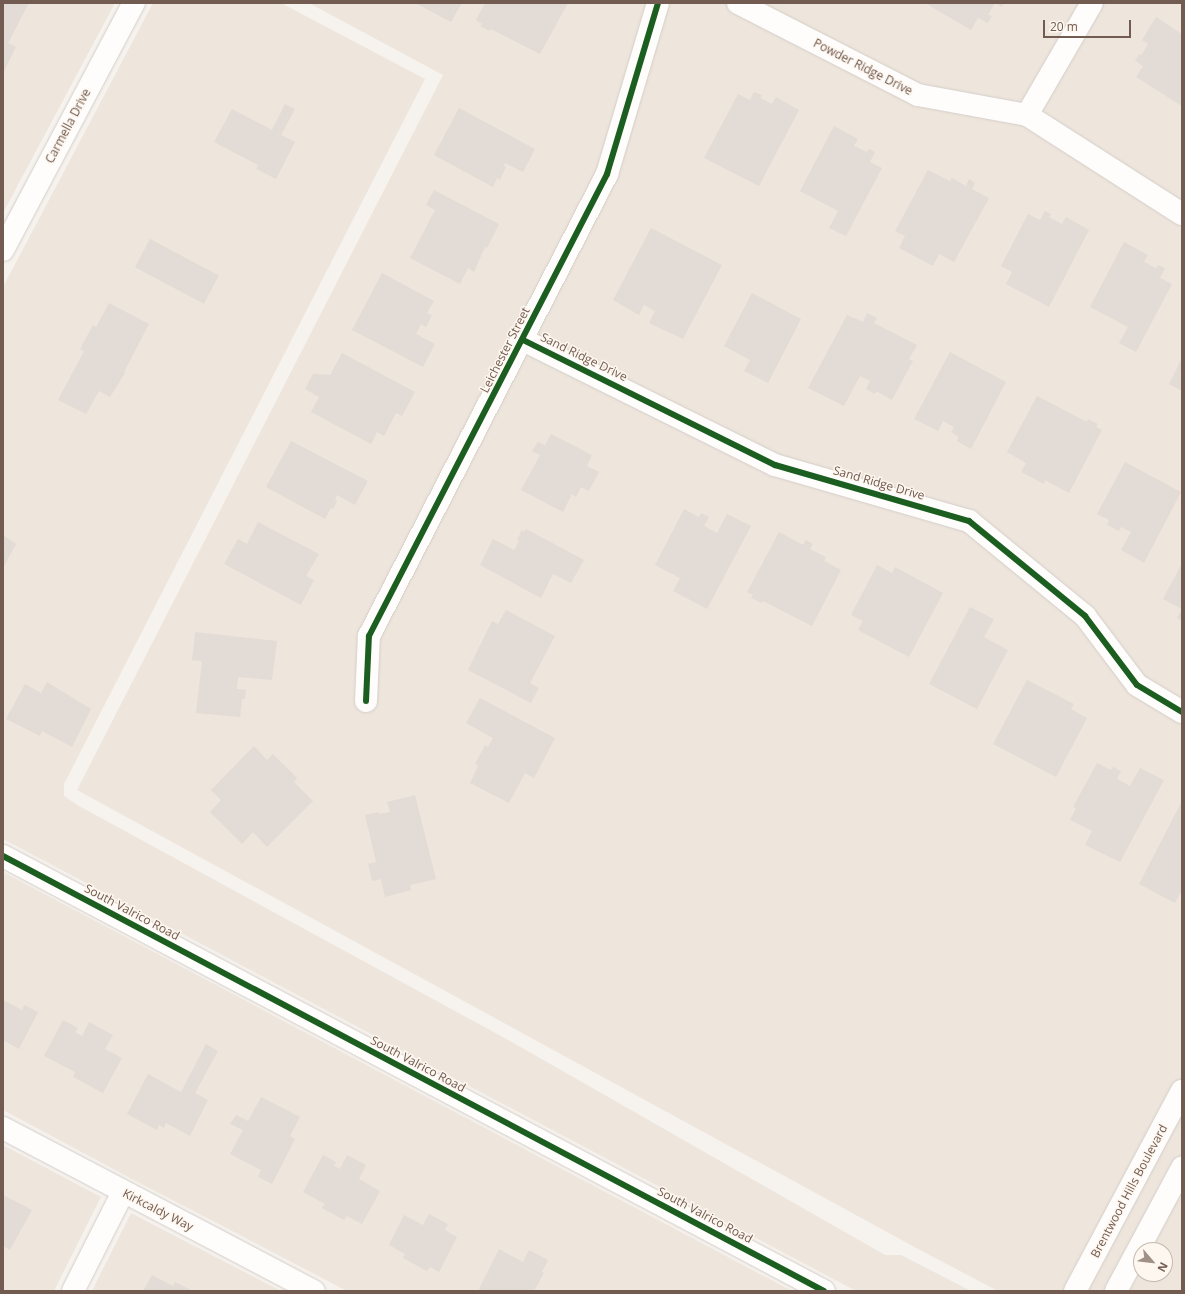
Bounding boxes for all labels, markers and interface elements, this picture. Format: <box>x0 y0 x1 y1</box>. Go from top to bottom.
scale bar <box>1045 12 1133 38</box>
text: 20 m <box>1050 18 1078 35</box>
street label: Powder Ridge Drive <box>811 36 915 98</box>
street label: Carmella Drive <box>42 86 94 166</box>
street label: Leichester Street <box>477 305 533 395</box>
street label: Sand Ridge Drive <box>538 330 630 384</box>
street label: Sand Ridge Drive <box>832 463 926 503</box>
street label: South Valrico Road <box>82 881 182 943</box>
street label: South Valrico Road <box>368 1033 468 1095</box>
street label: Brentwood Hills Boulevard <box>1088 1122 1170 1260</box>
street label: South Valrico Road <box>655 1184 755 1246</box>
street label: Kirkcaldy Way <box>120 1186 196 1234</box>
north arrow <box>1133 1242 1173 1282</box>
text: N <box>1154 1260 1172 1275</box>

